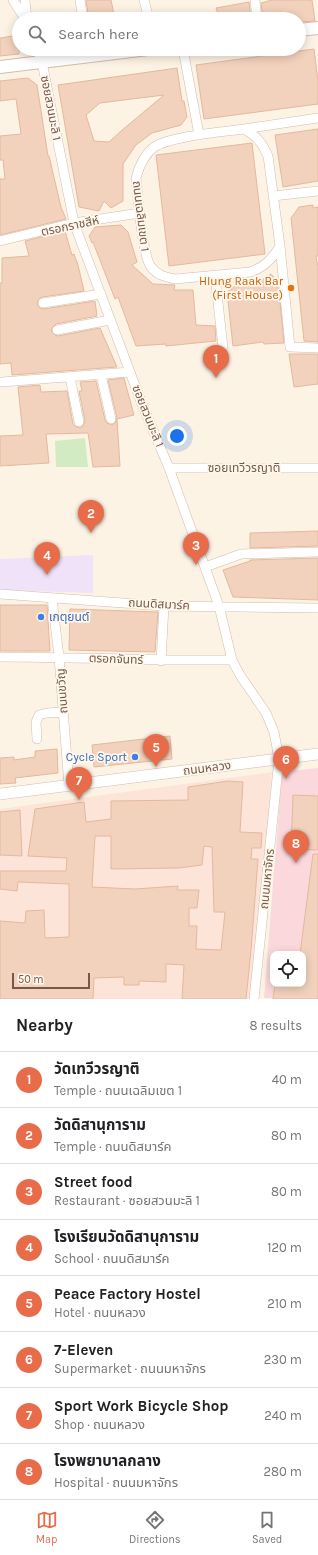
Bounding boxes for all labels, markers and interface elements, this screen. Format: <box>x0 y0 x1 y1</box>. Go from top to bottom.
search box <box>12 12 306 56</box>
icon: search <box>26 23 48 45</box>
text: Search here <box>58 25 139 43</box>
street label: ซอยสวนมะลิ 1 <box>38 74 64 142</box>
street label: ถนนเฉลิมเขต 1 <box>130 180 152 252</box>
street label: ตรอกราชสีห์ <box>40 213 100 239</box>
place label: Hlung Raak Bar (First House) <box>199 274 284 302</box>
marker: Hlung Raak Bar (First House) <box>286 283 296 293</box>
pin: 1 <box>203 345 229 378</box>
street label: ซอยสวนมะลิ 1 <box>129 383 167 449</box>
your location <box>167 426 187 446</box>
street label: ซอยเทวีวรญาติ <box>208 461 280 475</box>
pin: 2 <box>78 500 104 533</box>
pin: 3 <box>183 532 209 565</box>
pin: 4 <box>34 542 60 575</box>
street label: ถนนดิสมาร์ค <box>128 595 190 613</box>
place label: เกตุยนต์ <box>49 610 90 624</box>
marker: เกตุยนต์ <box>36 612 46 622</box>
street label: ตรอกจันทร์ <box>89 651 144 667</box>
street label: ถนนขวัญ <box>53 668 71 714</box>
pin: 5 <box>143 734 169 767</box>
pin: 6 <box>273 746 299 779</box>
place label: Cycle Sport <box>66 750 127 764</box>
marker: Cycle Sport <box>130 752 140 762</box>
street label: ถนนหลวง <box>182 758 232 778</box>
pin: 7 <box>66 767 92 800</box>
pin: 8 <box>283 830 309 863</box>
street label: ถนนมหาจักร <box>257 848 277 910</box>
map controls <box>270 951 306 987</box>
button: locate <box>270 951 306 987</box>
scale bar <box>12 971 90 990</box>
text: 50 m <box>18 973 44 986</box>
text: Nearby <box>16 1015 73 1035</box>
text: 8 results <box>249 1018 302 1033</box>
text: วัดเทวีวรญาติ <box>54 1060 140 1078</box>
text: 1 <box>27 1072 31 1087</box>
text: 40 m <box>272 1072 302 1087</box>
text: Temple · ถนนเฉลิมเขต 1 <box>54 1083 182 1098</box>
text: วัดดิสานุการาม <box>54 1116 146 1134</box>
text: 2 <box>25 1128 33 1143</box>
text: 80 m <box>271 1128 302 1143</box>
text: Temple · ถนนดิสมาร์ค <box>54 1139 172 1154</box>
text: Street food <box>54 1173 133 1191</box>
text: 3 <box>25 1184 33 1199</box>
text: 80 m <box>271 1184 302 1199</box>
text: Restaurant · ซอยสวนมะลิ 1 <box>54 1193 200 1208</box>
text: โรงเรียนวัดดิสานุการาม <box>54 1228 199 1246</box>
text: 4 <box>25 1240 33 1255</box>
text: 120 m <box>267 1240 302 1255</box>
text: School · ถนนดิสมาร์ค <box>54 1251 170 1266</box>
text: Peace Factory Hostel <box>54 1285 201 1303</box>
text: 5 <box>25 1296 33 1311</box>
text: 210 m <box>267 1296 302 1311</box>
text: Hotel · ถนนหลวง <box>54 1305 146 1320</box>
text: 7-Eleven <box>54 1341 113 1359</box>
text: 6 <box>25 1352 33 1367</box>
text: 230 m <box>264 1352 302 1367</box>
text: Supermarket · ถนนมหาจักร <box>54 1361 206 1376</box>
text: Sport Work Bicycle Shop <box>54 1397 228 1415</box>
text: 7 <box>26 1408 32 1423</box>
text: 240 m <box>264 1408 302 1423</box>
text: Shop · ถนนหลวง <box>54 1417 145 1432</box>
text: โรงพยาบาลกลาง <box>54 1452 161 1470</box>
text: 8 <box>25 1464 33 1479</box>
text: 280 m <box>264 1464 302 1479</box>
text: Hospital · ถนนมหาจักร <box>54 1475 178 1490</box>
tab: Map <box>36 1509 58 1546</box>
tab: Directions <box>129 1509 181 1546</box>
tab: Saved <box>252 1509 282 1546</box>

